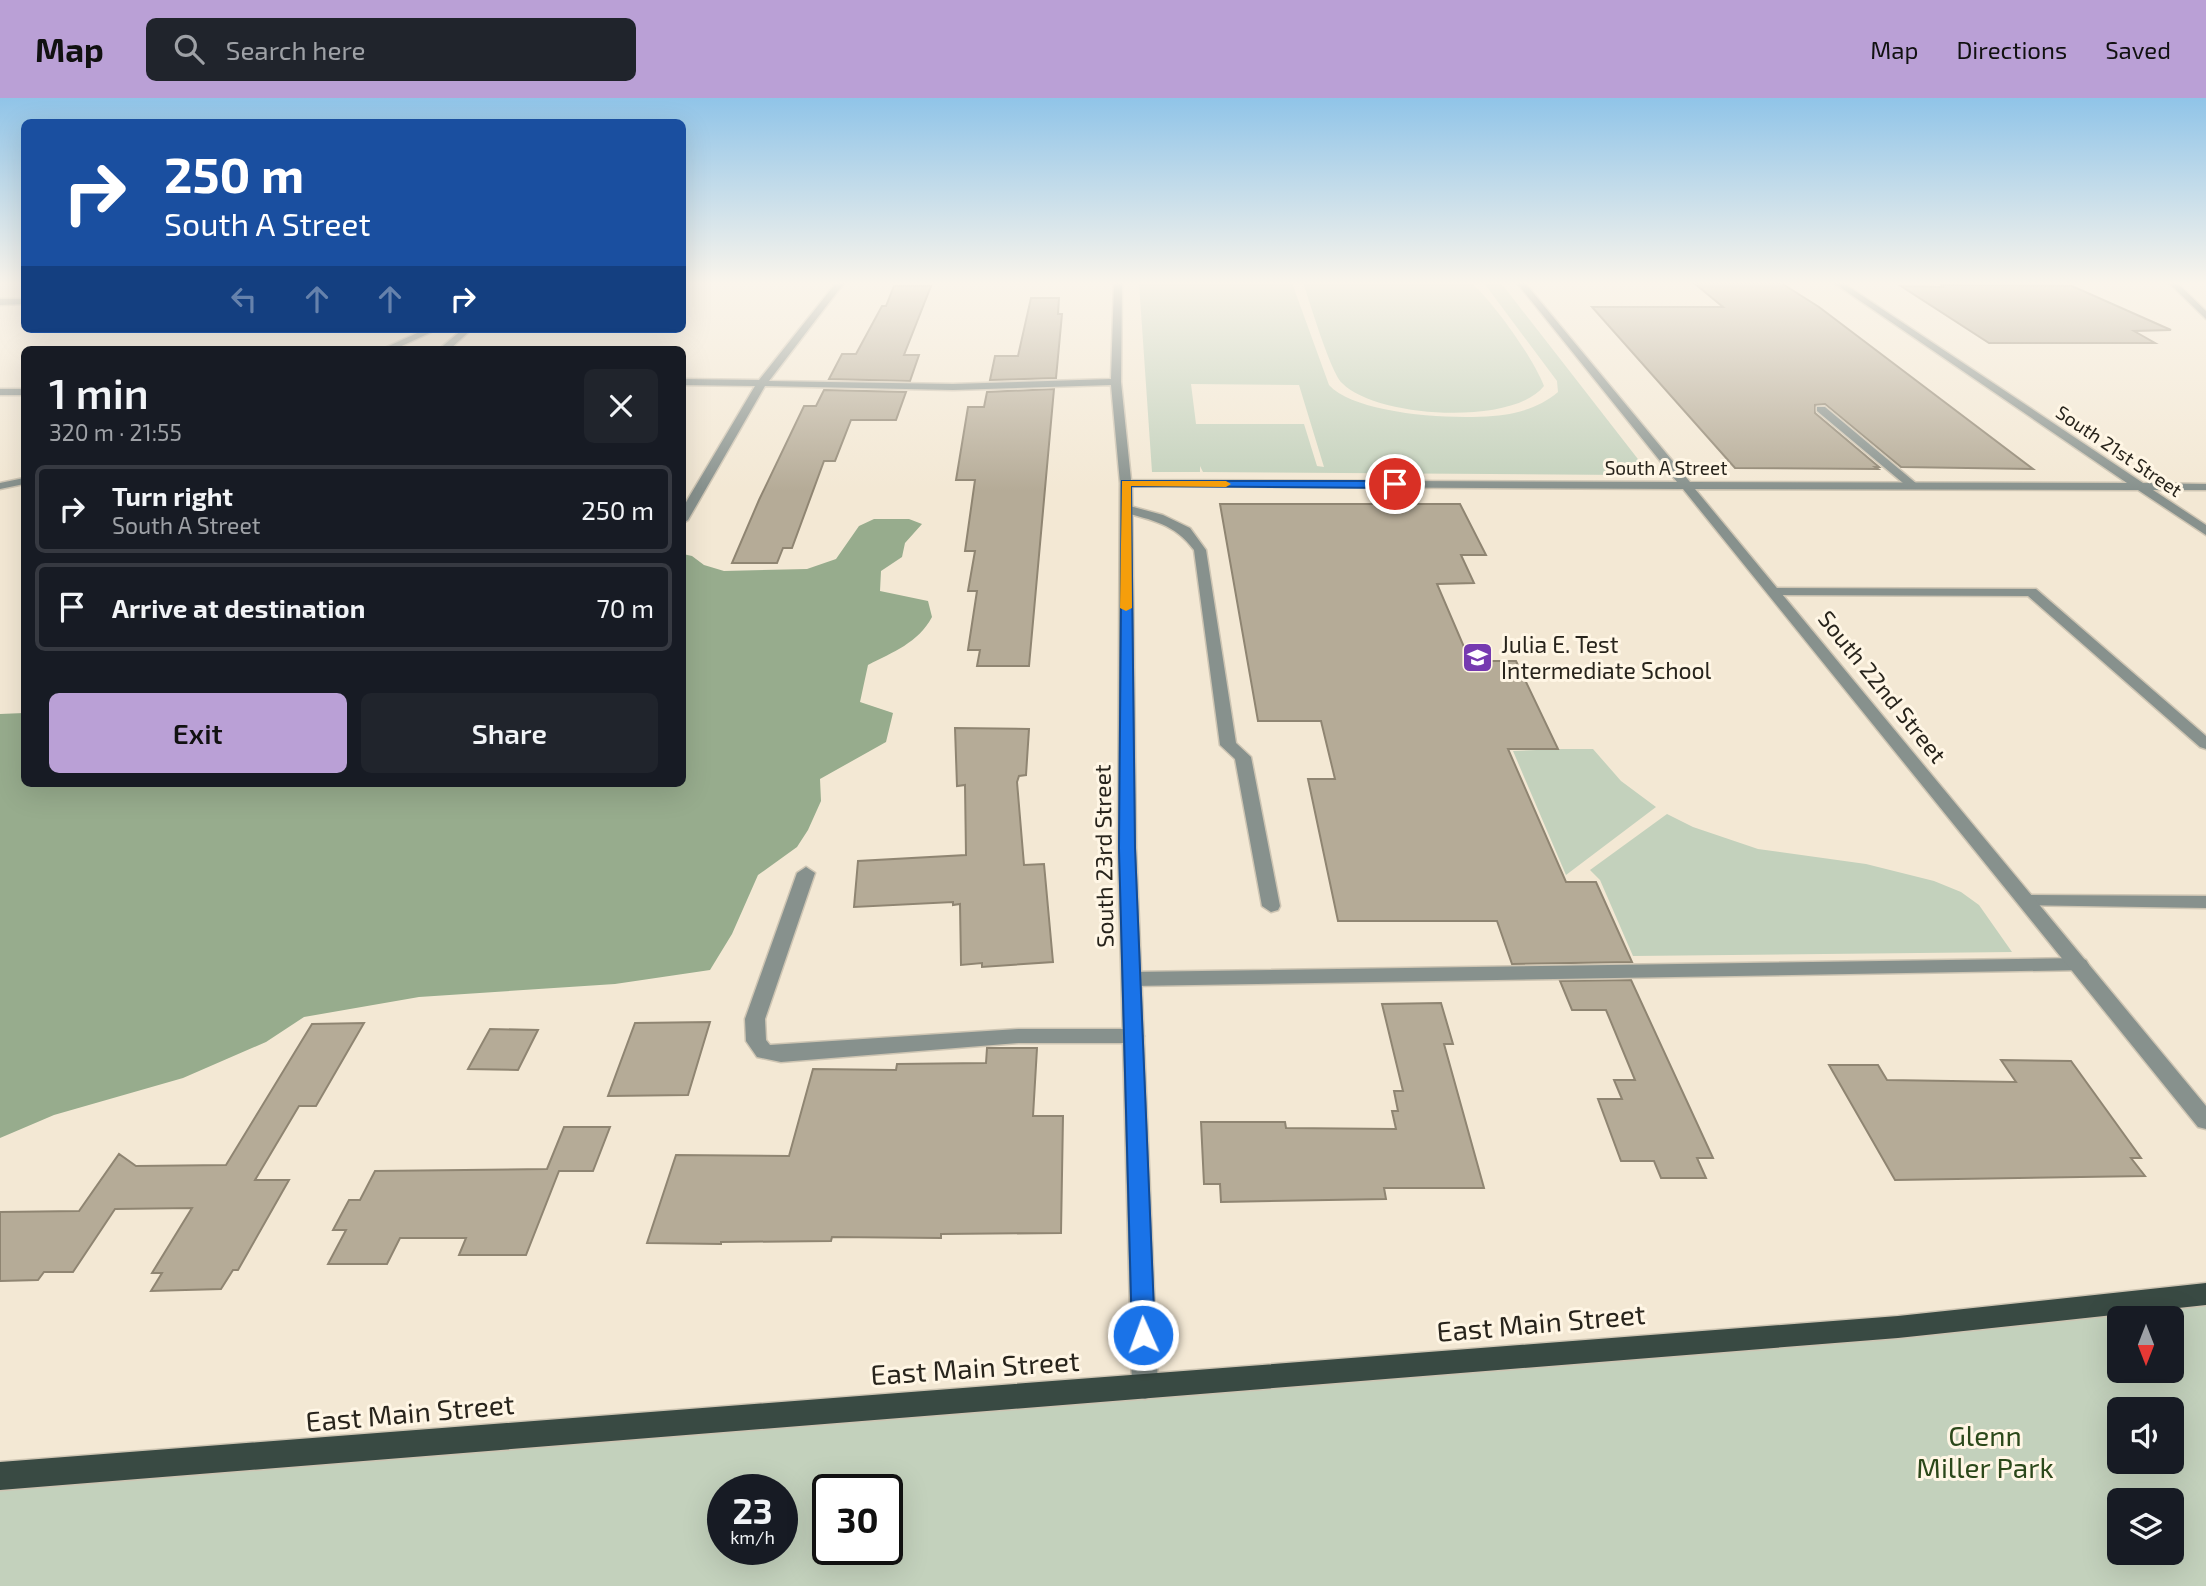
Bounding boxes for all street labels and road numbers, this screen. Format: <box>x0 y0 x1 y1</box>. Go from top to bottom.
street label: South 21st Street <box>2052 400 2187 501</box>
street label: South A Street <box>1605 456 1727 479</box>
street label: South 22nd Street <box>1813 605 1953 768</box>
street label: South 23rd Street <box>1087 764 1119 948</box>
street label: East Main Street <box>1435 1296 1647 1348</box>
street label: East Main Street <box>869 1343 1081 1391</box>
street label: East Main Street <box>304 1386 516 1438</box>

